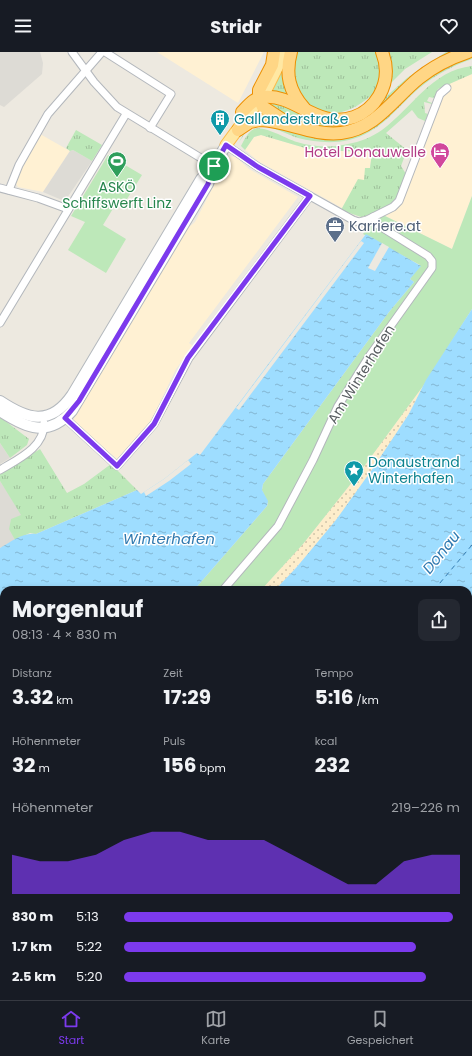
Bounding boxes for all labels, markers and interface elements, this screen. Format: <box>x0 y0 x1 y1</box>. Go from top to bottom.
text: Stridr <box>210 14 262 39</box>
icon: menu <box>12 15 34 37</box>
icon: heart <box>438 15 460 37</box>
building icon: Gallanderstraße <box>209 108 231 136</box>
place label: Gallanderstraße <box>234 109 349 129</box>
hotel icon: Hotel Donauwelle <box>429 141 451 169</box>
place label: Hotel Donauwelle <box>304 142 426 162</box>
pin <box>197 149 231 183</box>
sports icon: ASKÖ Schiffswerft Linz <box>106 150 128 178</box>
icon: arrive <box>203 155 225 177</box>
place label: ASKÖ Schiffswerft Linz <box>62 177 172 213</box>
office icon: Karriere.at <box>324 215 346 243</box>
place label: Karriere.at <box>349 216 421 236</box>
street label: Am Winterhafen <box>322 321 400 427</box>
place label: Donaustrand Winterhafen <box>368 452 460 488</box>
place icon: Donaustrand Winterhafen <box>343 459 365 487</box>
water label: Donau <box>417 526 465 578</box>
water label: Winterhafen <box>123 528 215 549</box>
text: Morgenlauf <box>12 594 143 625</box>
button: share <box>418 599 460 641</box>
text: 08:13 · 4 × 830 m <box>12 625 117 644</box>
text: Distanz <box>12 665 52 681</box>
text: Zeit <box>163 665 183 681</box>
text: Tempo <box>315 665 353 681</box>
text: 3.32 <box>12 683 53 711</box>
text: 17:29 <box>163 683 211 711</box>
text: 5:16 <box>315 683 354 711</box>
text: km <box>53 692 73 708</box>
text: /km <box>354 692 379 708</box>
text: Höhenmeter <box>12 733 81 749</box>
text: Puls <box>163 733 185 749</box>
text: kcal <box>315 733 337 749</box>
text: 32 <box>12 751 36 779</box>
text: 156 <box>163 751 197 779</box>
text: 232 <box>315 751 350 779</box>
text: m <box>36 760 50 776</box>
text: bpm <box>197 760 226 776</box>
text: Höhenmeter <box>12 798 93 817</box>
text: 219–226 m <box>391 798 460 817</box>
text: 830 m <box>12 907 53 926</box>
text: 5:13 <box>76 907 99 926</box>
text: 1.7 km <box>12 937 52 956</box>
text: 5:22 <box>76 937 102 956</box>
text: 2.5 km <box>12 967 56 986</box>
text: 5:20 <box>76 967 103 986</box>
tab: Start <box>58 1008 84 1049</box>
tab: Karte <box>201 1008 230 1049</box>
tab: Gespeichert <box>347 1008 414 1049</box>

